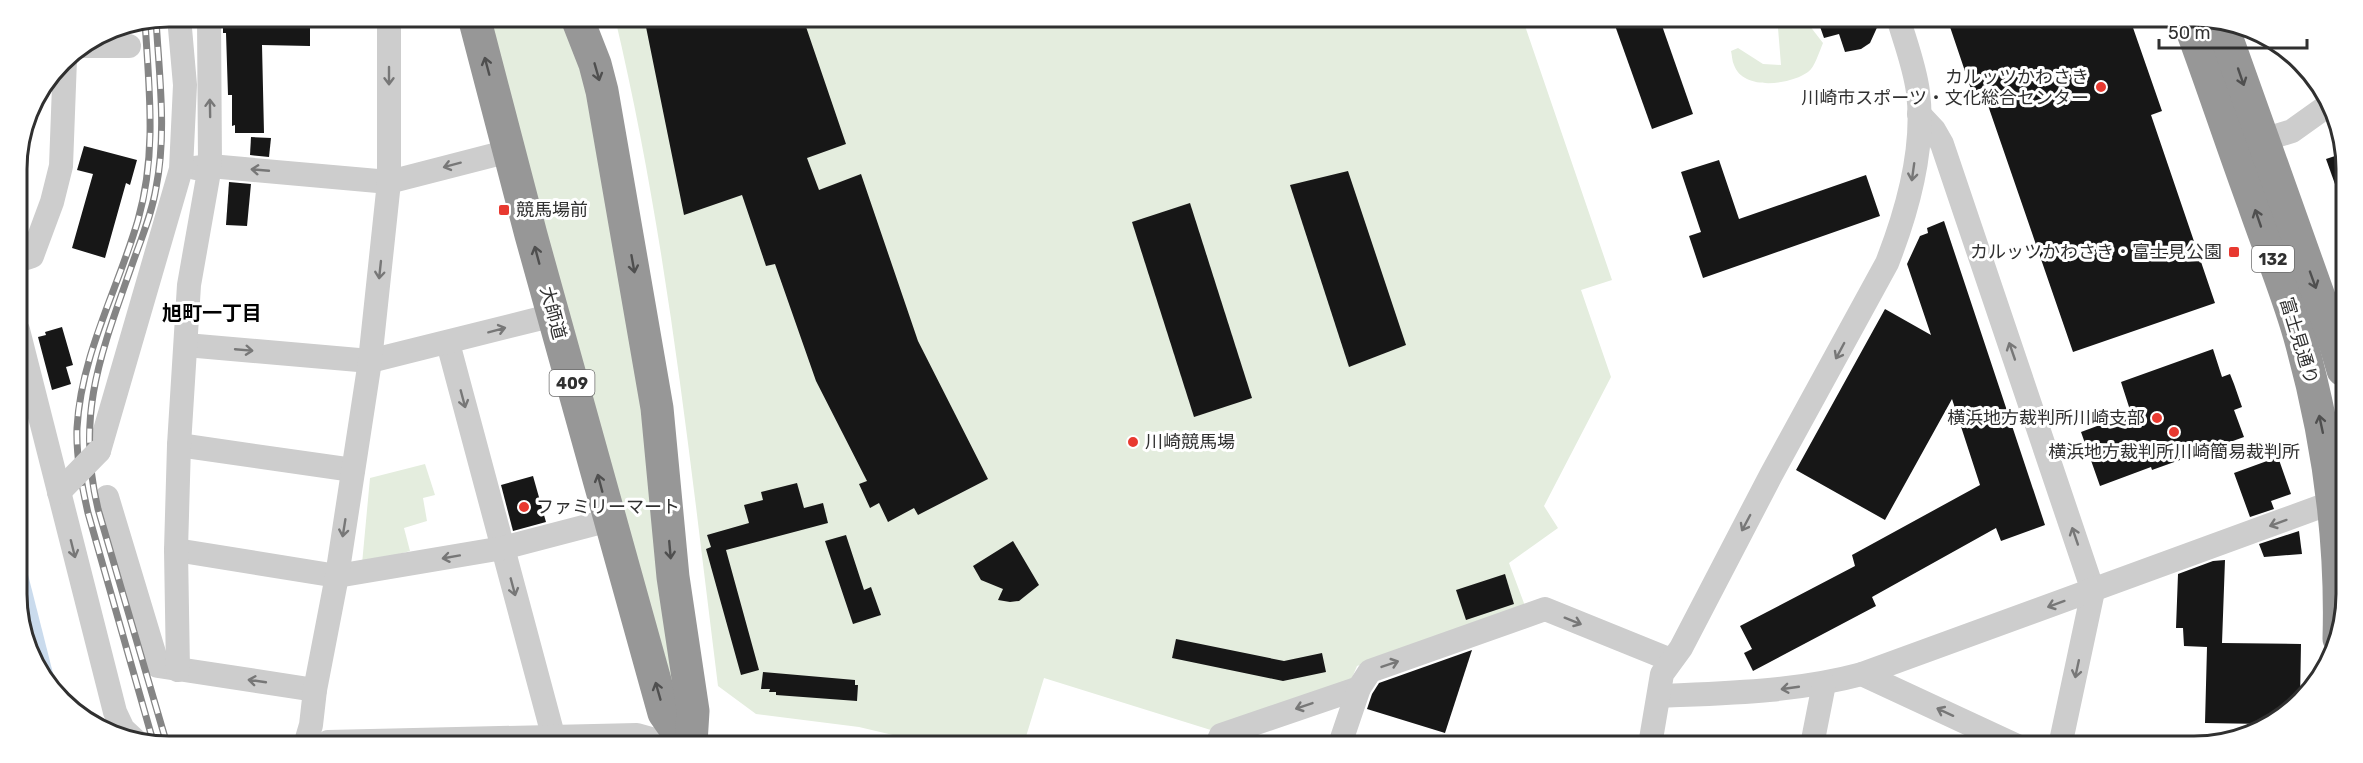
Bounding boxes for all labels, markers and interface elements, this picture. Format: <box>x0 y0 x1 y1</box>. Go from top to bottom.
scale bar <box>2159 12 2308 50</box>
text: 50 m <box>2168 22 2211 44</box>
one-way arrow <box>480 57 492 76</box>
one-way arrow <box>592 62 603 81</box>
one-way arrow <box>383 65 395 85</box>
place label: カルッツかわさき 川崎市スポーツ・文化総合センター <box>1801 66 2089 109</box>
one-way arrow <box>2236 67 2247 86</box>
marker: カルッツかわさき 川崎市スポーツ・文化総合センター <box>2094 80 2108 94</box>
one-way arrow <box>204 98 215 118</box>
one-way arrow <box>443 160 462 171</box>
one-way arrow <box>1908 162 1919 182</box>
one-way arrow <box>250 164 270 175</box>
place label: 競馬場前 <box>516 199 588 221</box>
marker: 競馬場前 <box>497 203 511 217</box>
one-way arrow <box>2252 209 2263 228</box>
place label: カルッツかわさき・富士見公園 <box>1970 241 2222 263</box>
marker: カルッツかわさき・富士見公園 <box>2227 245 2241 259</box>
one-way arrow <box>531 246 542 265</box>
road number: 132 <box>2252 246 2294 272</box>
one-way arrow <box>628 254 639 273</box>
one-way arrow <box>374 260 385 280</box>
one-way arrow <box>2309 270 2320 289</box>
street label: 大師道 <box>535 284 571 342</box>
street label: 富士見通り <box>2275 295 2323 387</box>
district label: 旭町一丁目 <box>162 301 262 325</box>
one-way arrow <box>488 323 507 335</box>
one-way arrow <box>1834 342 1845 360</box>
one-way arrow <box>2006 342 2017 361</box>
one-way arrow <box>233 345 253 356</box>
road number: 409 <box>550 370 594 396</box>
one-way arrow <box>457 389 469 408</box>
place label: 横浜地方裁判所川崎支部 <box>1947 407 2145 429</box>
marker: 横浜地方裁判所川崎支部 <box>2150 411 2164 425</box>
one-way arrow <box>2315 415 2327 434</box>
marker: 横浜地方裁判所川崎簡易裁判所 <box>2167 425 2181 439</box>
place label: 川崎競馬場 <box>1145 431 1235 453</box>
marker: 川崎競馬場 <box>1126 435 1140 449</box>
place label: 横浜地方裁判所川崎簡易裁判所 <box>2048 441 2300 463</box>
one-way arrow <box>594 474 605 493</box>
place label: ファミリーマート <box>536 496 680 518</box>
marker: ファミリーマート <box>517 500 531 514</box>
one-way arrow <box>1740 513 1752 531</box>
one-way arrow <box>339 518 350 537</box>
one-way arrow <box>2269 518 2288 529</box>
one-way arrow <box>2068 527 2079 546</box>
one-way arrow <box>67 539 79 558</box>
one-way arrow <box>665 539 676 559</box>
one-way arrow <box>441 552 461 563</box>
one-way arrow <box>508 578 520 597</box>
one-way arrow <box>2047 600 2066 611</box>
one-way arrow <box>1564 616 1582 627</box>
one-way arrow <box>1380 658 1399 669</box>
one-way arrow <box>2070 659 2082 678</box>
one-way arrow <box>248 676 268 687</box>
one-way arrow <box>652 682 663 701</box>
one-way arrow <box>1781 683 1801 694</box>
one-way arrow <box>1295 702 1314 713</box>
one-way arrow <box>1937 706 1955 718</box>

